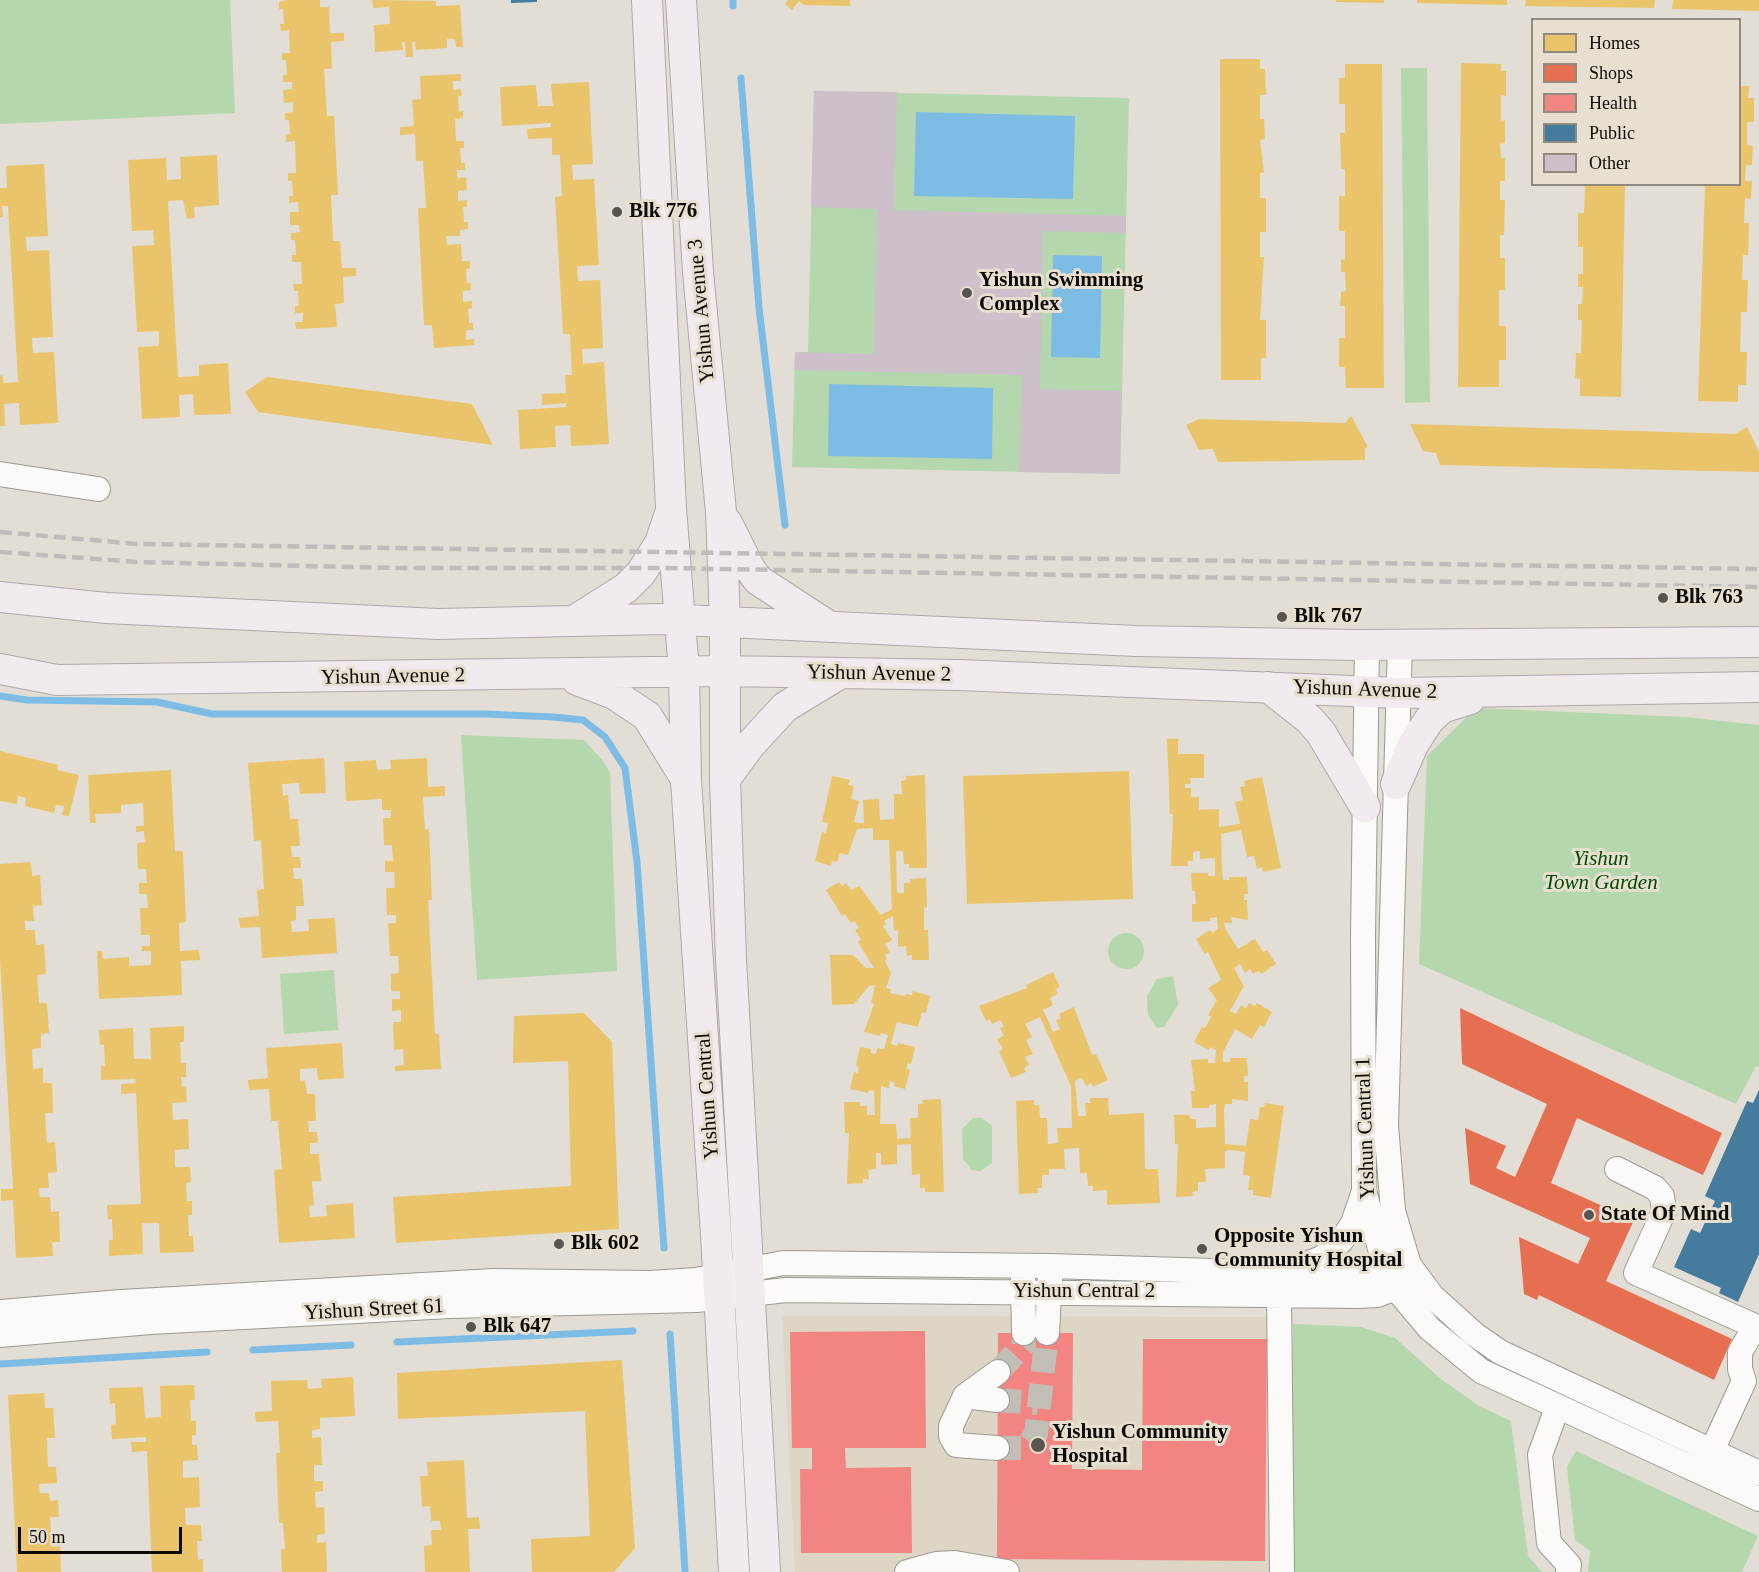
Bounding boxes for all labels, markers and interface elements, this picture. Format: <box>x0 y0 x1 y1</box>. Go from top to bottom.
legend <box>1531 18 1741 186</box>
text: Homes <box>1589 33 1640 53</box>
text: Shops <box>1589 63 1633 83</box>
text: Health <box>1589 93 1637 113</box>
text: Public <box>1589 123 1635 143</box>
text: Other <box>1589 153 1630 173</box>
place label: Blk 776 <box>629 199 697 225</box>
marker: Blk 776 <box>610 205 624 219</box>
street label: Yishun Avenue 3 <box>683 238 721 384</box>
place label: Yishun Swimming Complex <box>979 268 1143 318</box>
marker: Yishun Swimming Complex <box>960 286 974 300</box>
place label: Blk 763 <box>1675 585 1743 611</box>
marker: Blk 763 <box>1656 591 1670 605</box>
place label: Blk 767 <box>1294 604 1362 630</box>
marker: Blk 767 <box>1275 610 1289 624</box>
street label: Yishun Avenue 2 <box>807 660 951 688</box>
street label: Yishun Avenue 2 <box>321 663 465 691</box>
street label: Yishun Avenue 2 <box>1292 675 1438 705</box>
park label: Yishun Town Garden <box>1544 846 1658 896</box>
street label: Yishun Central <box>691 1032 725 1160</box>
street label: Yishun Central 1 <box>1351 1056 1381 1200</box>
place label: State Of Mind <box>1601 1202 1729 1228</box>
marker: State Of Mind <box>1582 1208 1596 1222</box>
place label: Opposite Yishun Community Hospital <box>1214 1224 1402 1274</box>
place label: Blk 602 <box>571 1231 639 1257</box>
marker: Blk 602 <box>552 1237 566 1251</box>
marker: Opposite Yishun Community Hospital <box>1195 1242 1209 1256</box>
street label: Yishun Central 2 <box>1013 1278 1155 1304</box>
street label: Yishun Street 61 <box>303 1294 445 1326</box>
place label: Blk 647 <box>483 1314 551 1340</box>
marker: Blk 647 <box>464 1320 478 1334</box>
place label: Yishun Community Hospital <box>1052 1420 1228 1470</box>
marker: Yishun Community Hospital <box>1029 1436 1047 1454</box>
scale bar <box>21 1515 184 1553</box>
text: 50 m <box>29 1527 66 1547</box>

